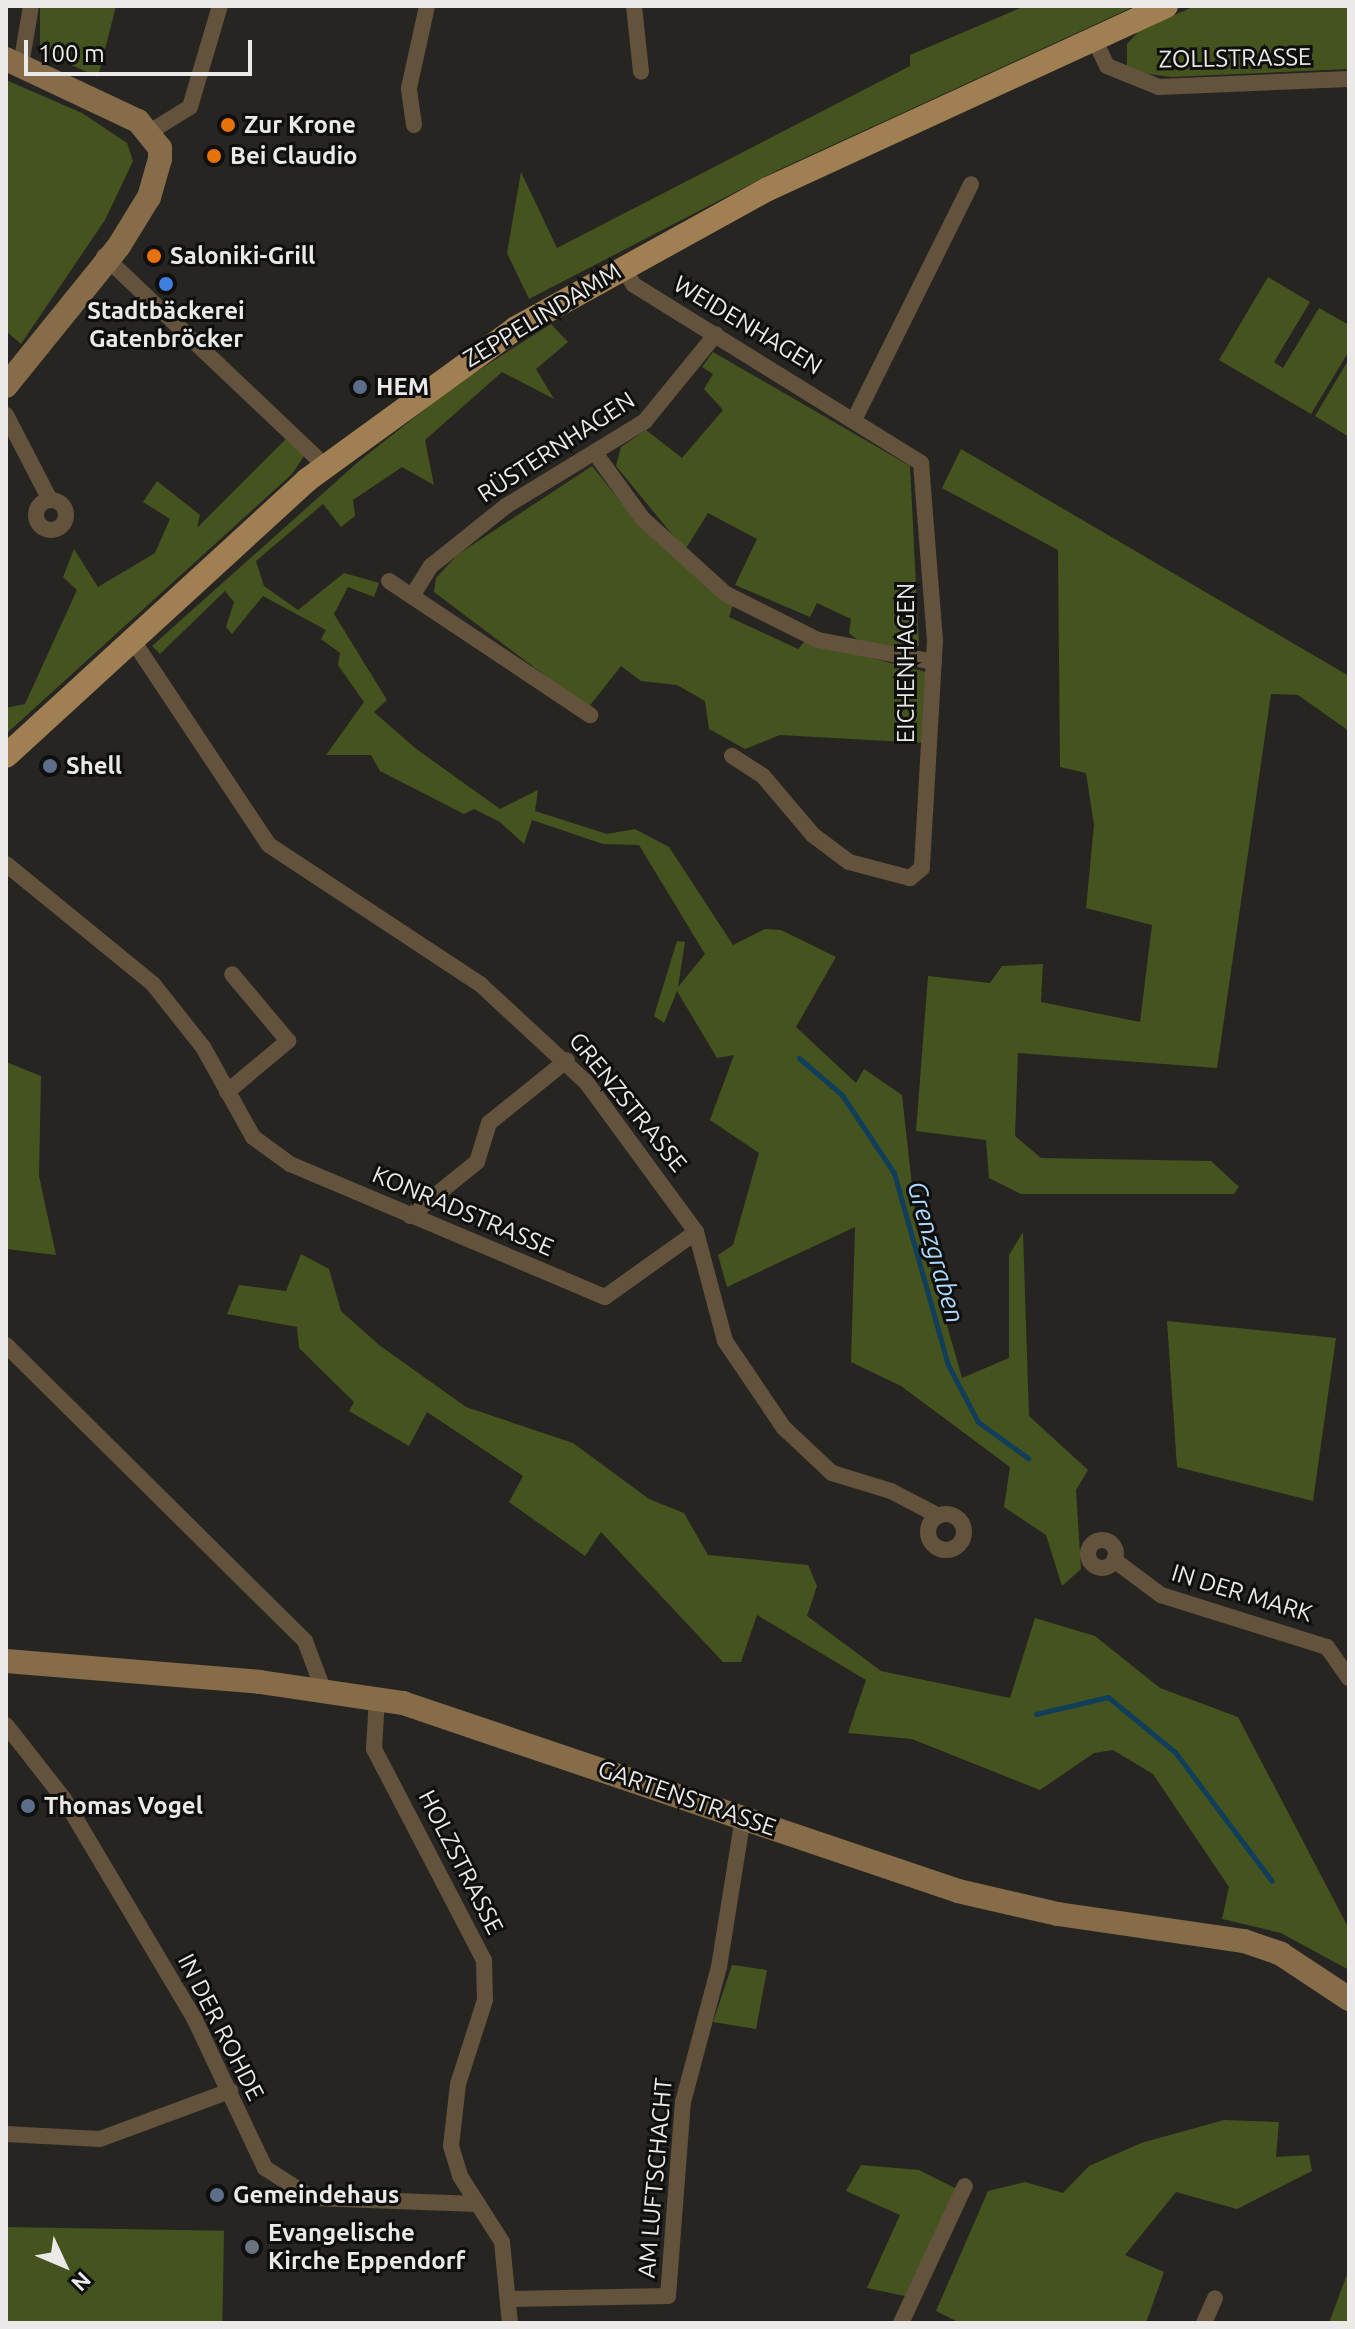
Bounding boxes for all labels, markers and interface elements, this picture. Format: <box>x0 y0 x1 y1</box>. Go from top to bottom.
scale bar <box>28 24 256 74</box>
text: 100 m <box>38 40 105 67</box>
street label: ZOLLSTRASSE <box>1158 42 1312 74</box>
place label: Zur Krone <box>244 111 356 139</box>
marker: Zur Krone <box>219 116 237 134</box>
place label: Bei Claudio <box>230 142 358 170</box>
marker: Bei Claudio <box>205 147 223 165</box>
place label: Saloniki-Grill <box>170 242 315 270</box>
marker: Saloniki-Grill <box>145 247 163 265</box>
street label: ZEPPELINDAMM <box>458 257 626 373</box>
street label: WEIDENHAGEN <box>669 269 827 381</box>
marker: Stadtbäckerei Gatenbröcker <box>157 275 175 293</box>
place label: Stadtbäckerei Gatenbröcker <box>87 297 245 353</box>
place label: HEM <box>376 373 429 401</box>
marker: HEM <box>351 378 369 396</box>
street label: RÜSTERNHAGEN <box>472 386 640 508</box>
street label: EICHENHAGEN <box>892 583 920 743</box>
place label: Shell <box>66 752 122 780</box>
marker: Shell <box>41 757 59 775</box>
street label: GRENZSTRASSE <box>563 1026 693 1178</box>
street label: KONRADSTRASSE <box>368 1160 558 1262</box>
water label: Grenzgraben <box>901 1178 971 1326</box>
street label: IN DER MARK <box>1168 1558 1316 1628</box>
street label: GARTENSTRASSE <box>594 1754 780 1842</box>
street label: HOLZSTRASSE <box>412 1785 510 1939</box>
place label: Thomas Vogel <box>44 1792 203 1820</box>
marker: Thomas Vogel <box>19 1797 37 1815</box>
street label: IN DER ROHDE <box>172 1949 270 2105</box>
street label: AM LUFTSCHACHT <box>632 2077 678 2279</box>
place label: Gemeindehaus <box>233 2181 399 2209</box>
marker: Gemeindehaus <box>208 2186 226 2204</box>
place label: Evangelische Kirche Eppendorf <box>268 2219 465 2275</box>
north arrow <box>24 2225 104 2305</box>
marker: Evangelische Kirche Eppendorf <box>243 2238 261 2256</box>
text: N <box>67 2267 96 2297</box>

